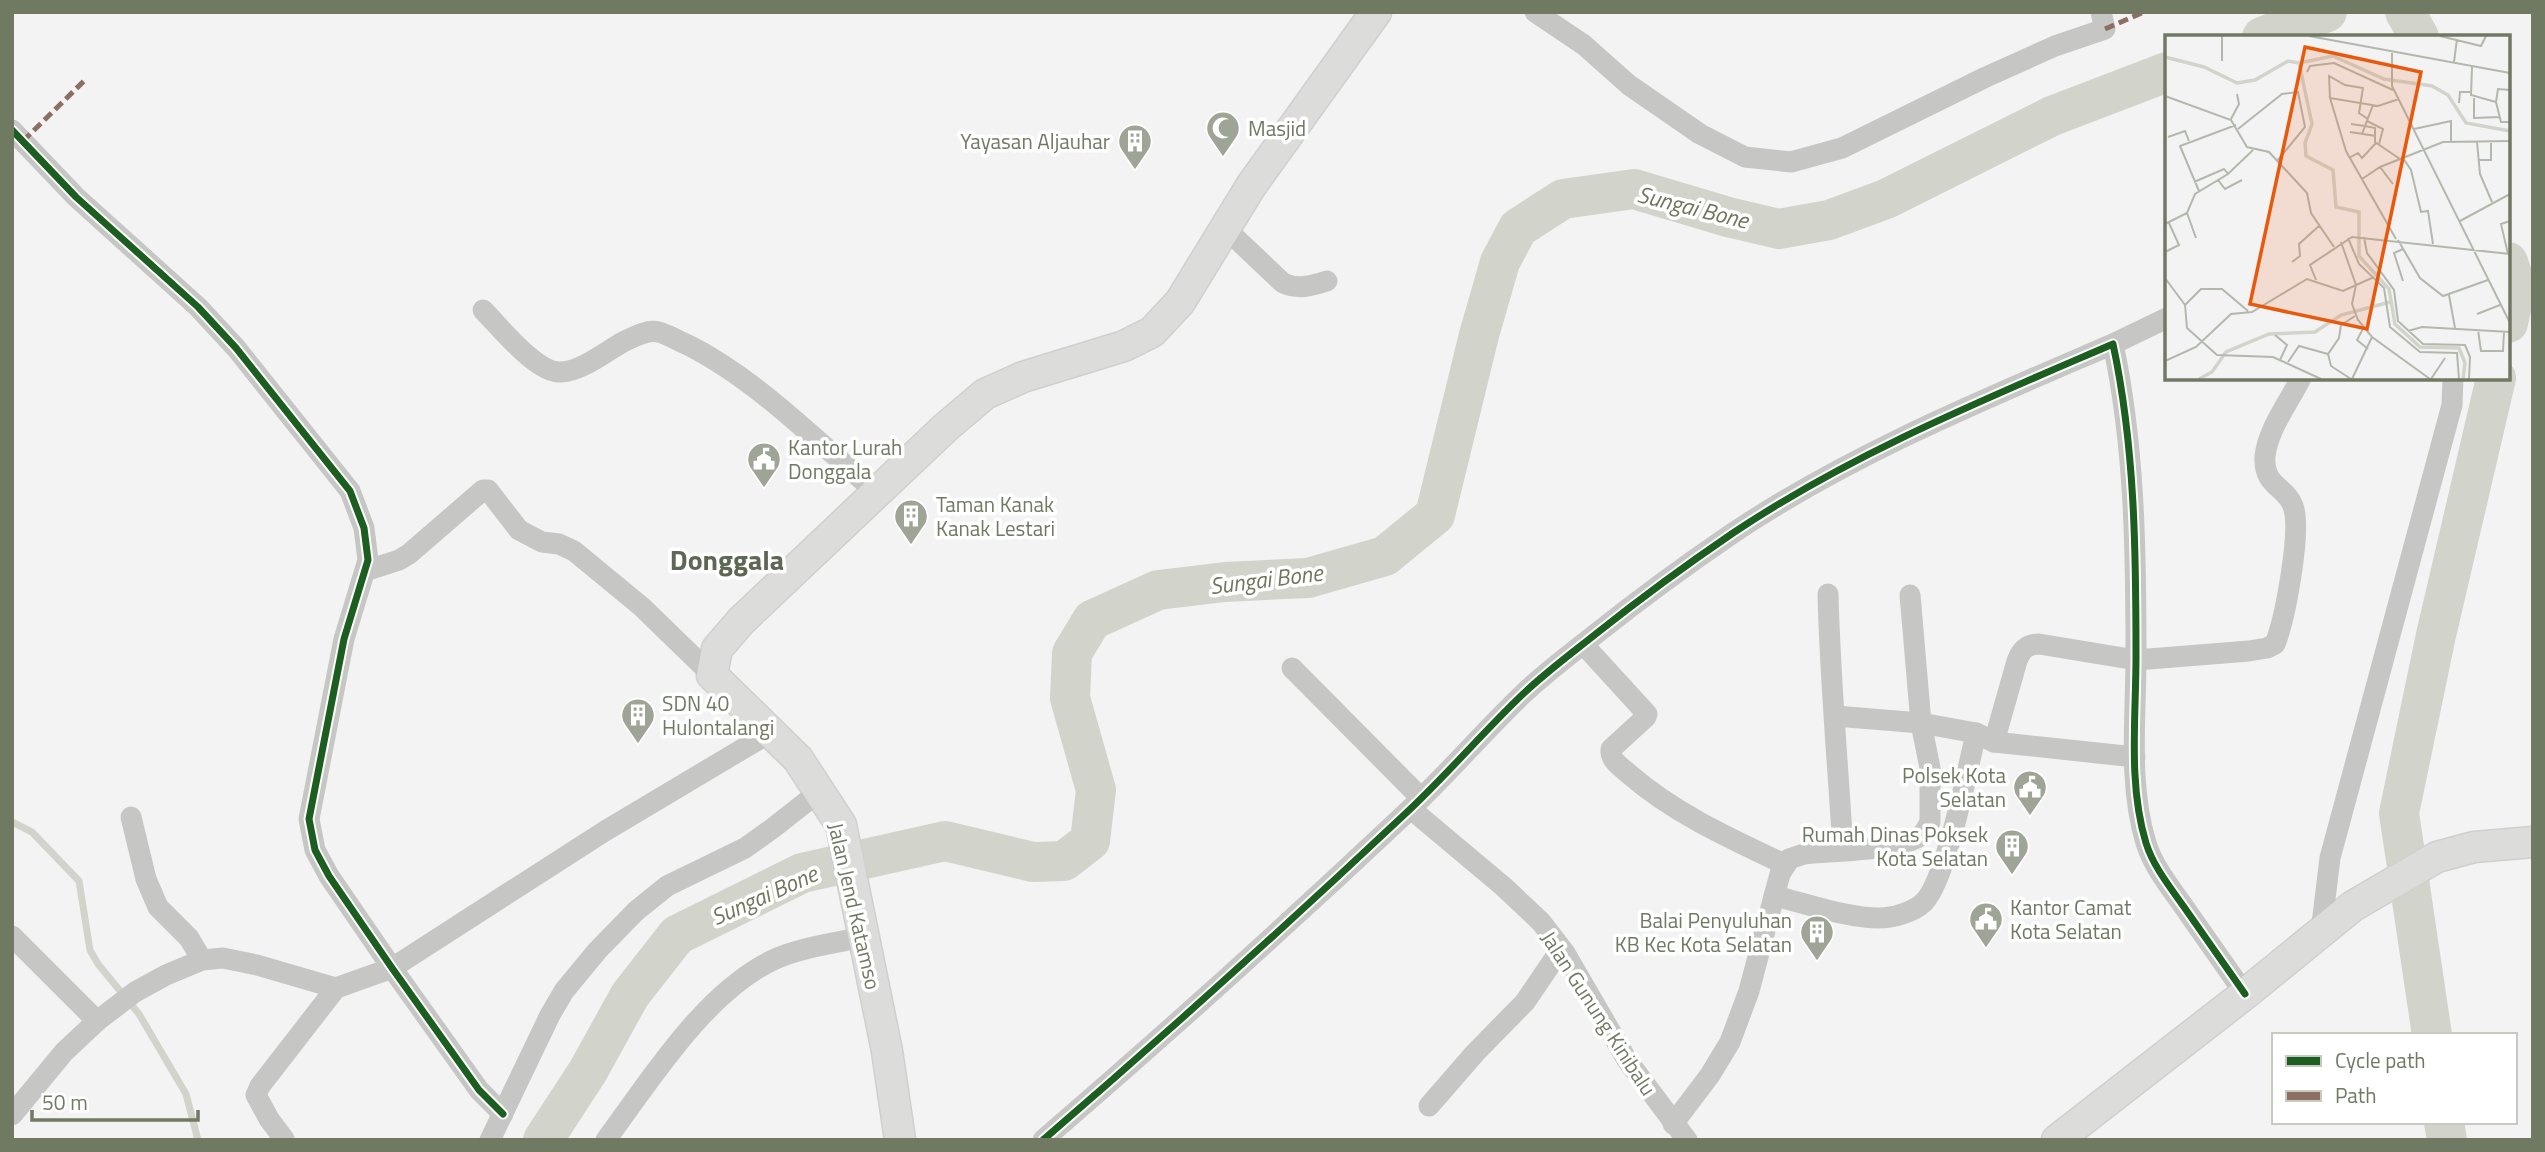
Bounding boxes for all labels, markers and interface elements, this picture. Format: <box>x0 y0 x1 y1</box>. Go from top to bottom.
inset map <box>2165 35 2510 380</box>
mosque icon: Masjid <box>1204 109 1242 158</box>
place label: Masjid <box>1248 112 1306 144</box>
building icon: Yayasan Aljauhar <box>1116 122 1154 171</box>
place label: Yayasan Aljauhar <box>960 125 1110 157</box>
water label: Sungai Bone <box>1634 176 1753 238</box>
place label: Kantor Lurah Donggala <box>788 431 902 487</box>
public building icon: Kantor Lurah Donggala <box>745 440 783 489</box>
place label: Taman Kanak Kanak Lestari <box>936 488 1055 544</box>
building icon: Taman Kanak Kanak Lestari <box>892 497 930 546</box>
district label: Donggala <box>670 538 784 581</box>
water label: Sungai Bone <box>1208 555 1326 603</box>
place label: SDN 40 Hulontalangi <box>662 687 774 743</box>
building icon: SDN 40 Hulontalangi <box>619 696 657 745</box>
place label: Polsek Kota Selatan <box>1902 759 2006 815</box>
public building icon: Polsek Kota Selatan <box>2011 768 2049 817</box>
place label: Rumah Dinas Poksek Kota Selatan <box>1802 818 1988 874</box>
street label: Jalan Jend Katamso <box>820 819 890 993</box>
building icon: Rumah Dinas Poksek Kota Selatan <box>1993 827 2031 876</box>
water label: Sungai Bone <box>705 855 824 934</box>
place label: Kantor Camat Kota Selatan <box>2010 891 2132 947</box>
public building icon: Kantor Camat Kota Selatan <box>1967 900 2005 949</box>
place label: Balai Penyuluhan KB Kec Kota Selatan <box>1615 904 1792 960</box>
building icon: Balai Penyuluhan KB Kec Kota Selatan <box>1798 913 1836 962</box>
street label: Jalan Gunung Kinibalu <box>1534 924 1664 1102</box>
legend <box>2272 1033 2517 1124</box>
text: Cycle path <box>2335 1044 2426 1076</box>
scale bar <box>32 1078 198 1122</box>
text: Path <box>2335 1079 2377 1111</box>
text: 50 m <box>42 1086 88 1118</box>

